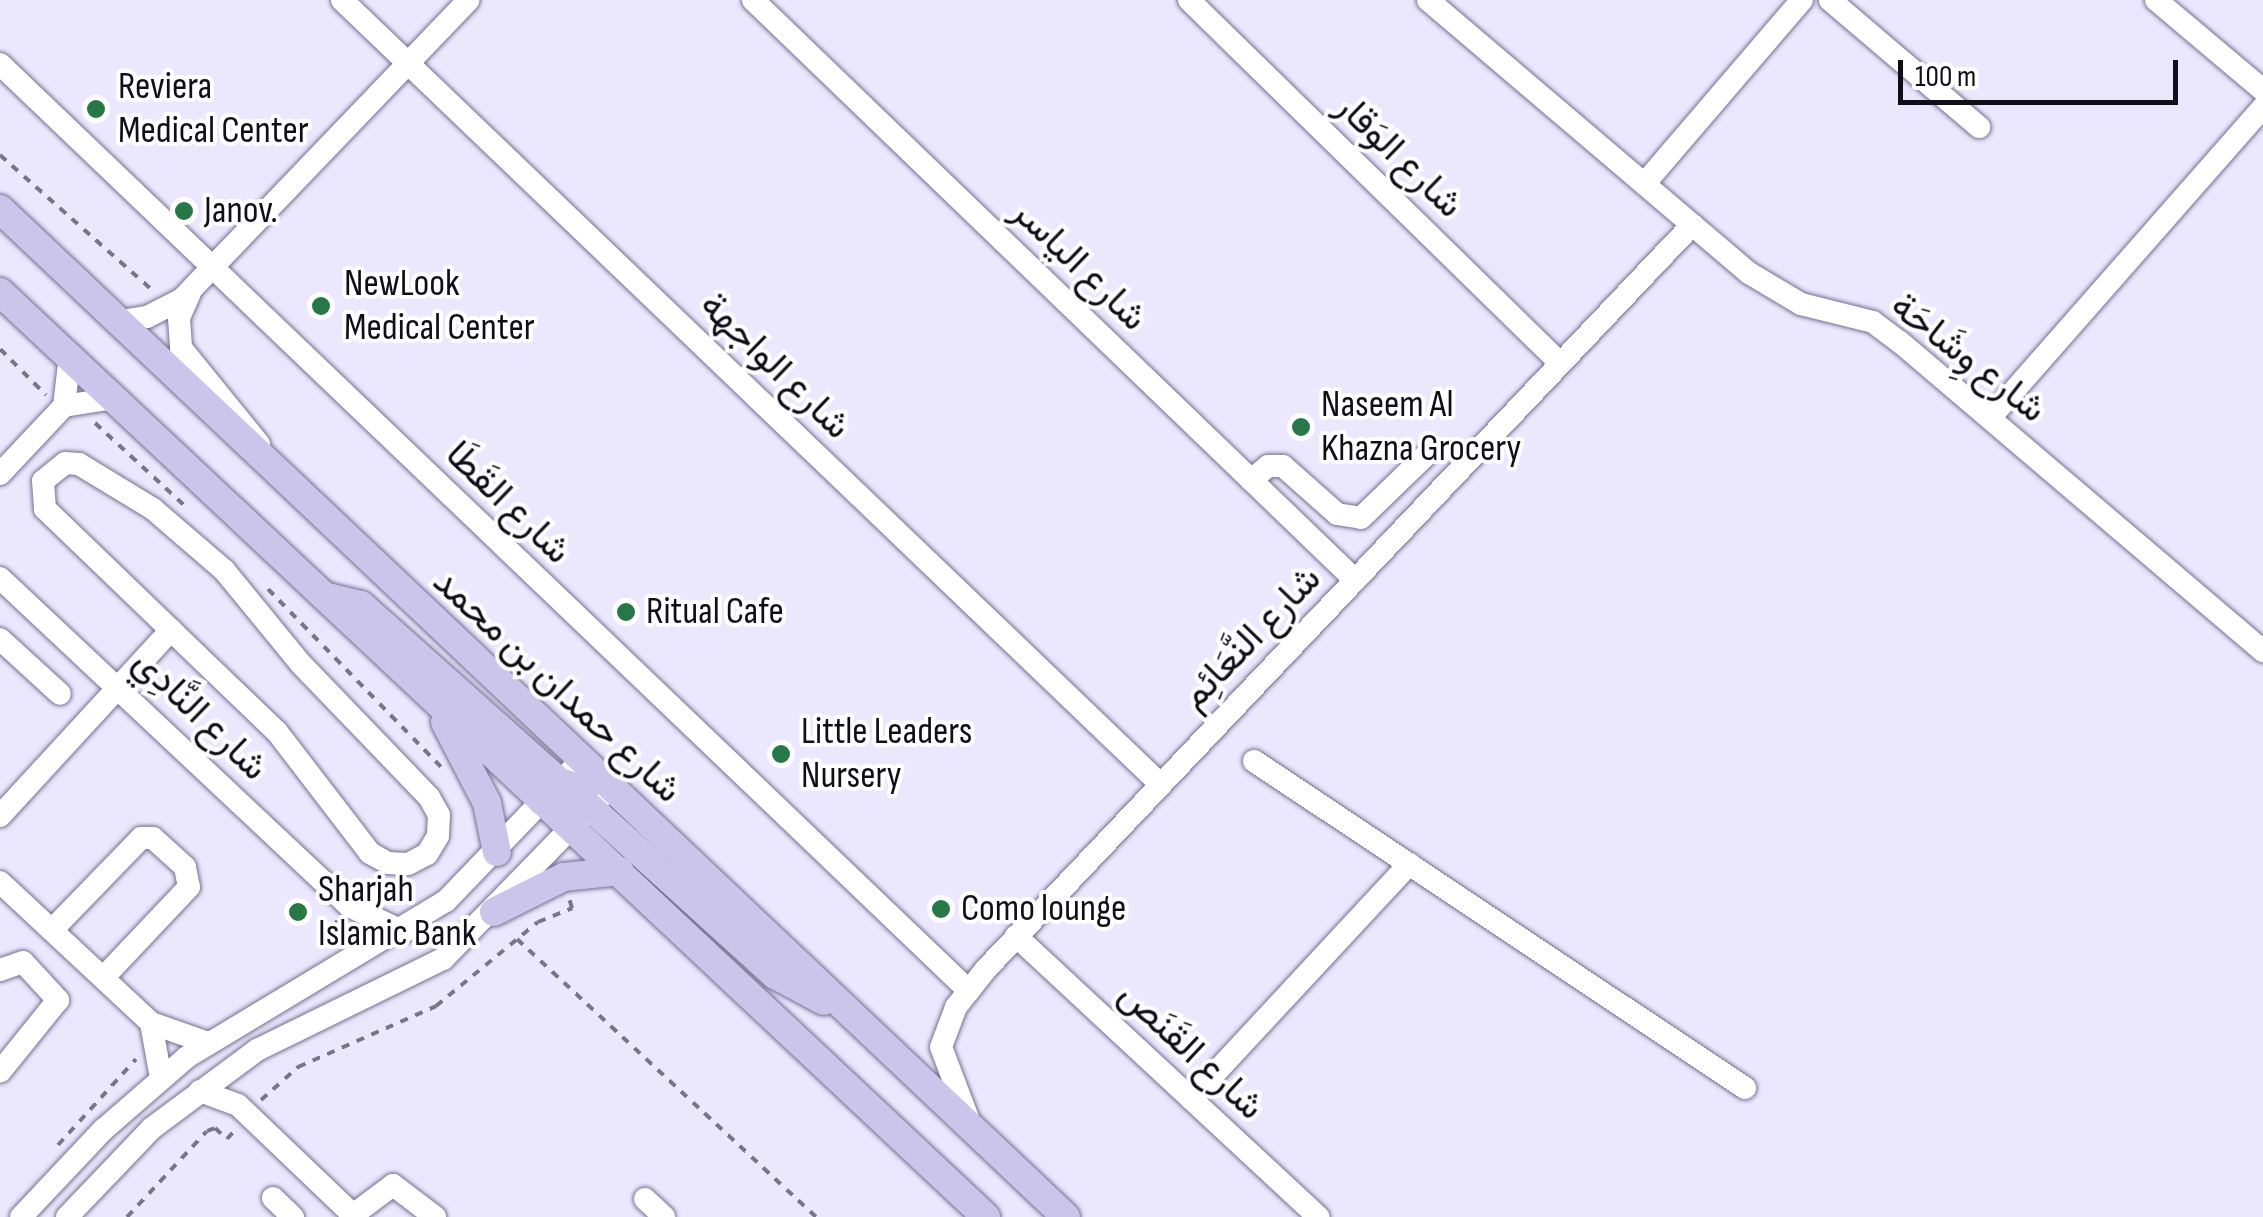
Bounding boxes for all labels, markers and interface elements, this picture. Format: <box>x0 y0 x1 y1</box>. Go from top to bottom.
scale bar <box>1903 40 2183 102</box>
text: 100 m <box>1915 59 1976 95</box>
place label: Reviera Medical Center <box>118 64 309 153</box>
street label: شارع الوَقار <box>1326 84 1472 228</box>
marker: Reviera Medical Center <box>83 96 109 122</box>
place label: Janov. <box>204 188 278 234</box>
street label: شارع الياسر <box>1002 189 1156 341</box>
marker: Janov. <box>173 200 195 222</box>
place label: NewLook Medical Center <box>344 261 535 350</box>
street label: شارع الواجهة <box>690 283 860 449</box>
street label: شارع وِشَاحَة <box>1881 283 2055 433</box>
marker: NewLook Medical Center <box>308 293 334 319</box>
place label: Naseem Al Khazna Grocery <box>1321 382 1521 472</box>
marker: Naseem Al Khazna Grocery <box>1290 416 1312 438</box>
street label: شارع القَطَا <box>436 432 580 574</box>
street label: شارع النَّعَائِم <box>1171 557 1331 719</box>
street label: شارع حمدان بن محمد <box>423 559 691 813</box>
place label: Ritual Cafe <box>646 589 784 635</box>
marker: Ritual Cafe <box>615 601 637 623</box>
street label: شارع النَّادِي <box>123 640 277 790</box>
place label: Little Leaders Nursery <box>801 709 972 798</box>
marker: Little Leaders Nursery <box>770 743 792 765</box>
place label: Sharjah Islamic Bank <box>318 867 476 956</box>
place label: Como lounge <box>961 886 1126 932</box>
marker: Como lounge <box>930 898 952 920</box>
marker: Sharjah Islamic Bank <box>287 901 309 923</box>
street label: شارع القَنَص <box>1109 972 1273 1130</box>

